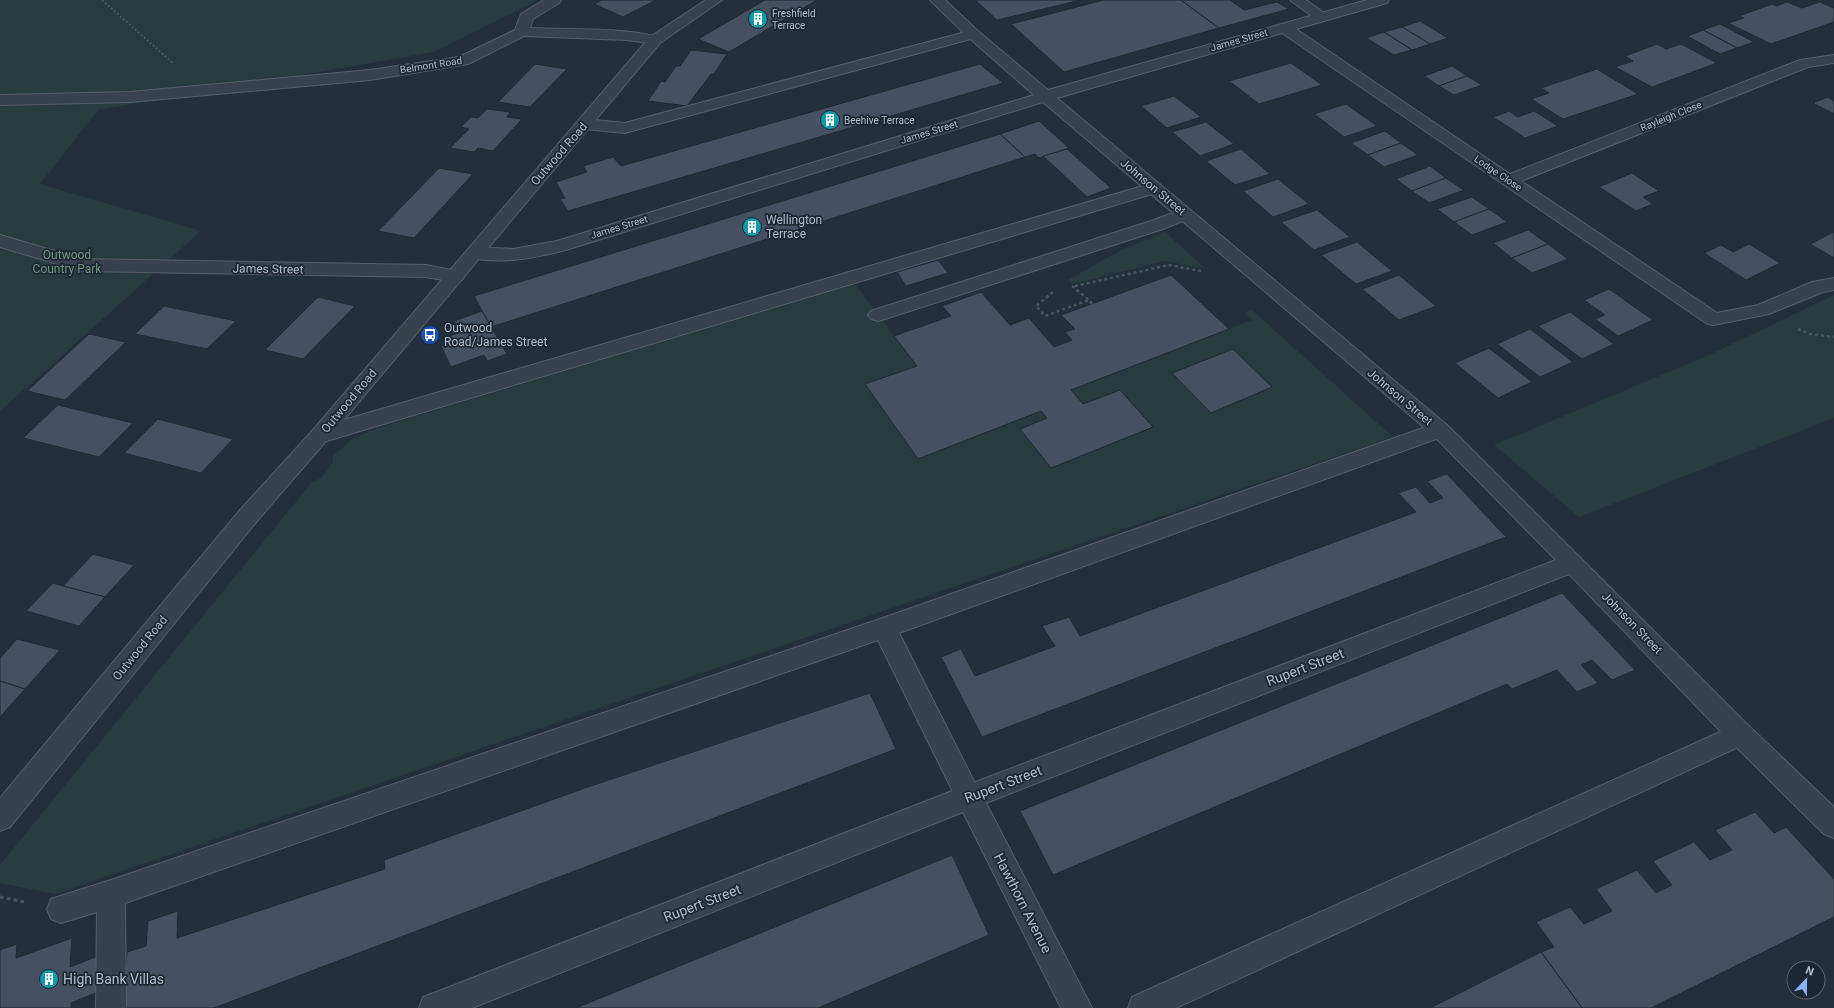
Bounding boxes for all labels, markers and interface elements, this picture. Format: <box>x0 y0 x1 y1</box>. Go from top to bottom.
building icon: Freshfield Terrace <box>747 8 769 30</box>
place label: Freshfield Terrace <box>772 8 816 31</box>
street label: James Street <box>1209 27 1269 53</box>
street label: Belmont Road <box>399 55 463 75</box>
street label: Rayleigh Close <box>1639 99 1703 133</box>
building icon: Beehive Terrace <box>819 109 841 131</box>
place label: Beehive Terrace <box>844 115 915 126</box>
street label: James Street <box>899 118 959 146</box>
street label: Outwood Road <box>528 120 590 188</box>
street label: Lodge Close <box>1472 153 1524 193</box>
street label: Johnson Street <box>1117 156 1189 218</box>
street label: James Street <box>589 213 649 241</box>
place label: Wellington Terrace <box>766 213 822 241</box>
building icon: Wellington Terrace <box>741 216 763 238</box>
park label: Outwood Country Park <box>33 248 102 276</box>
street label: James Street <box>232 261 304 277</box>
place label: Outwood Road/James Street <box>444 321 547 349</box>
bus stop icon: Outwood Road/James Street <box>419 324 441 346</box>
street label: Outwood Road <box>318 366 380 436</box>
street label: Johnson Street <box>1364 366 1436 428</box>
street label: Johnson Street <box>1599 589 1665 657</box>
street label: Outwood Road <box>110 613 170 683</box>
street label: Rupert Street <box>1264 645 1346 689</box>
street label: Rupert Street <box>962 762 1044 806</box>
street label: Hawthorn Avenue <box>991 850 1055 956</box>
street label: Rupert Street <box>661 881 743 925</box>
north arrow <box>1786 960 1826 1000</box>
text: N <box>1804 964 1816 979</box>
building icon: High Bank Villas <box>38 968 60 990</box>
place label: High Bank Villas <box>63 971 164 987</box>

